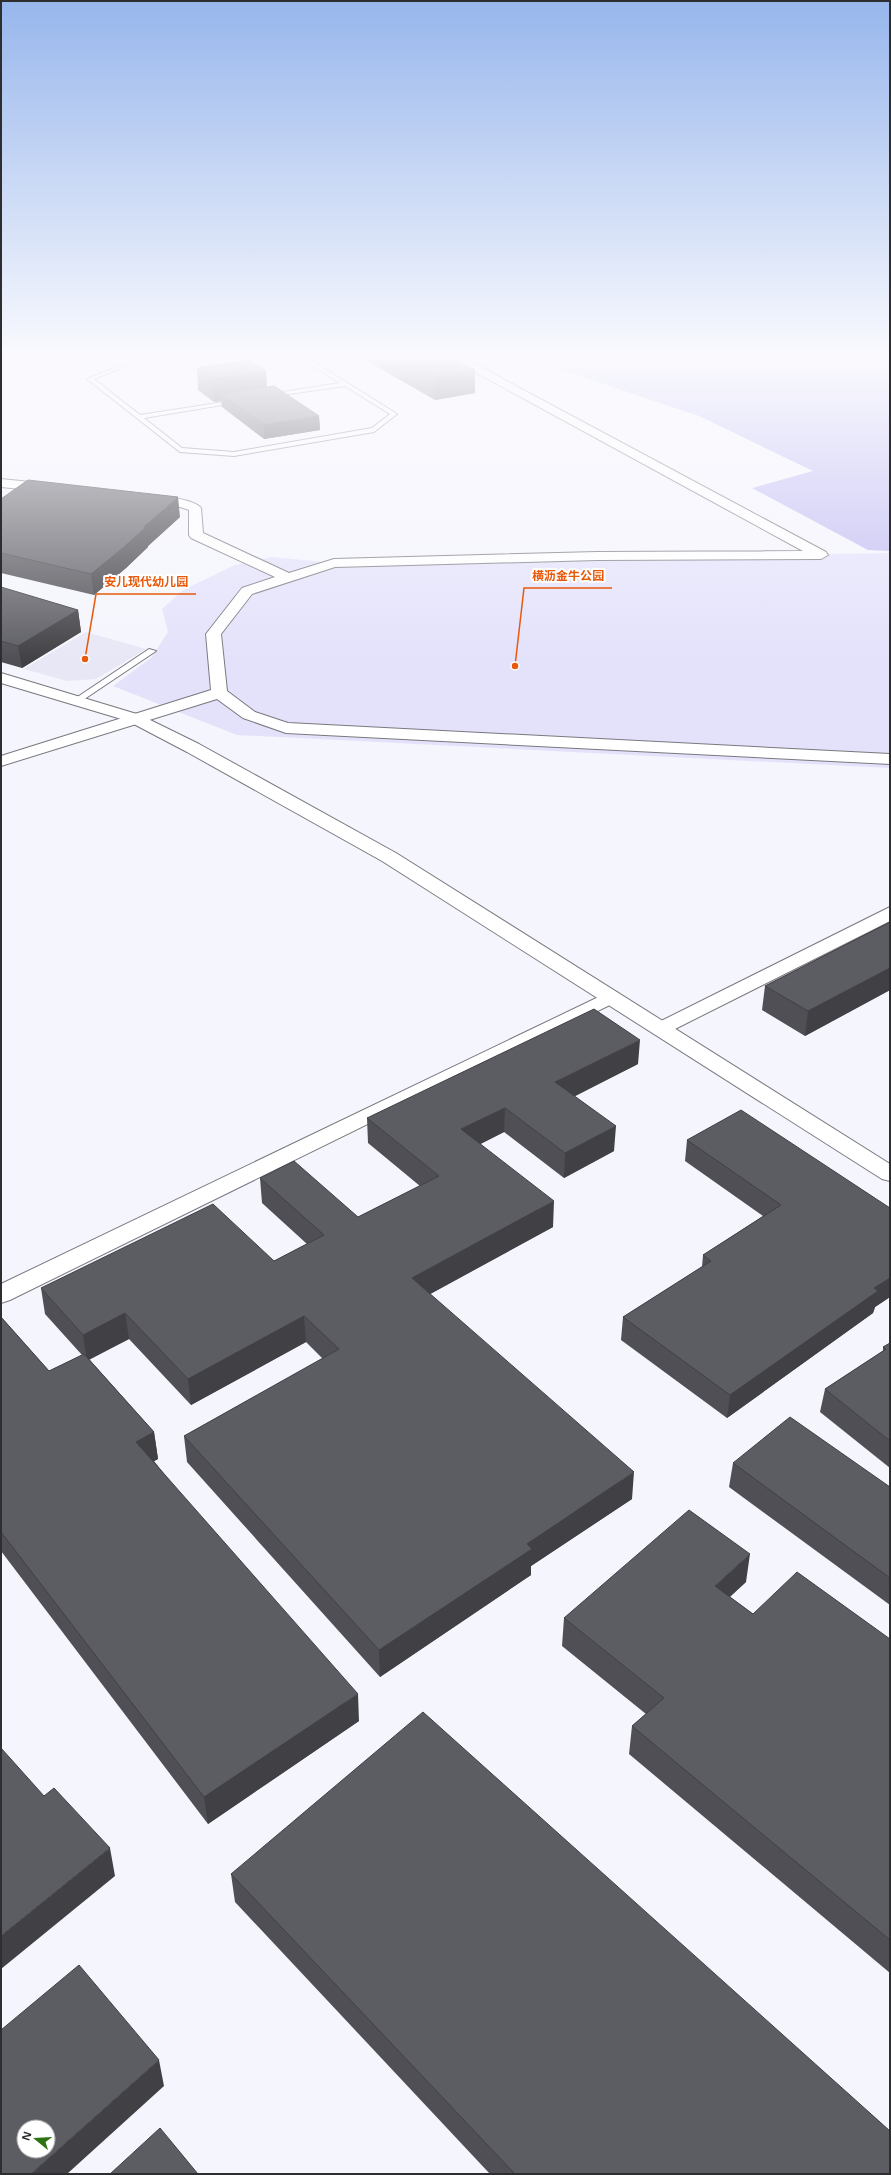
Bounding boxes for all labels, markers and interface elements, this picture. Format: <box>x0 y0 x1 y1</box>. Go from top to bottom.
callout: 横沥金牛公园 <box>524 564 612 588</box>
text: 横沥金牛公园 <box>532 567 604 584</box>
callout: 安儿现代幼儿园 <box>96 570 196 594</box>
text: 安儿现代幼儿园 <box>104 573 188 590</box>
north arrow <box>16 2119 56 2159</box>
text: N <box>17 2129 35 2142</box>

